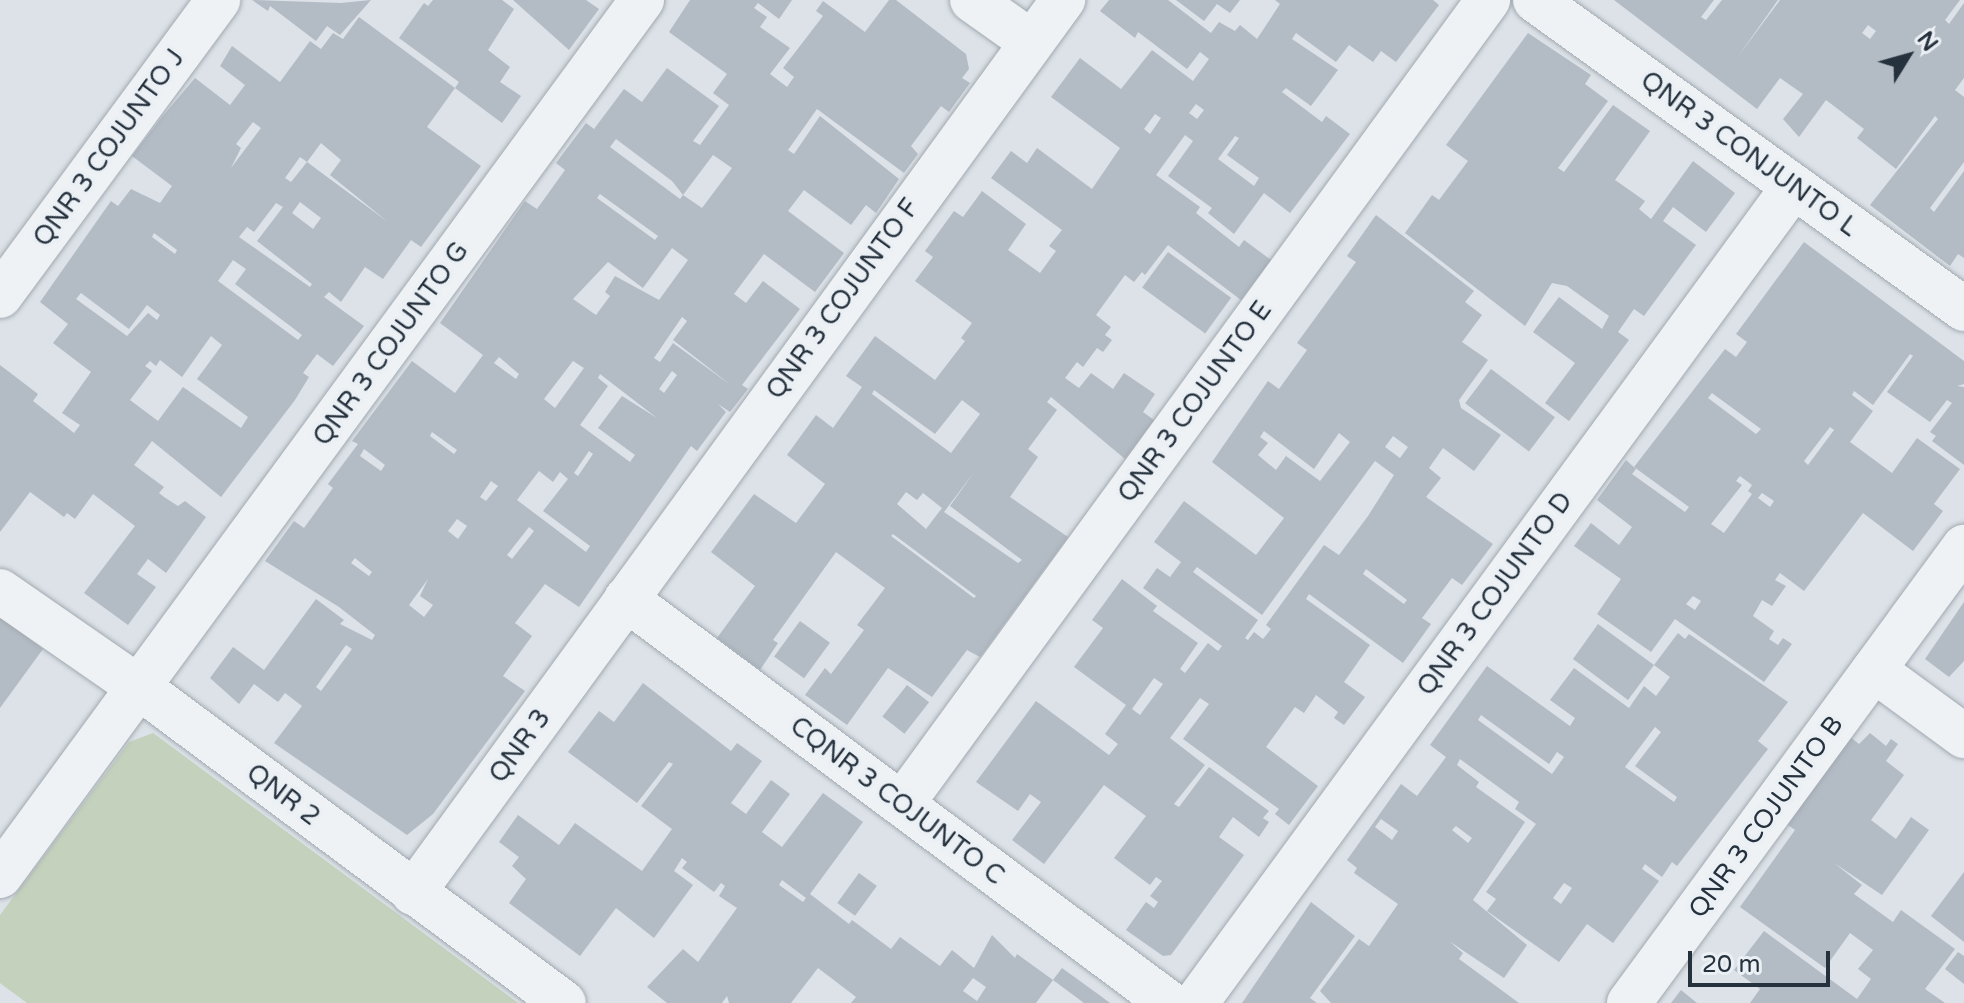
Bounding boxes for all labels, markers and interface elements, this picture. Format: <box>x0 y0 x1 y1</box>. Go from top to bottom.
north arrow <box>1868 16 1948 96</box>
text: N <box>1911 27 1943 56</box>
street label: QNR 3 COJUNTO J <box>27 43 191 253</box>
street label: QNR 3 CONJUNTO L <box>1634 65 1864 243</box>
street label: QNR 3 COJUNTO F <box>760 193 926 405</box>
street label: QNR 3 COJUNTO G <box>307 236 475 452</box>
street label: QNR 3 COJUNTO E <box>1112 295 1278 509</box>
street label: QNR 3 COJUNTO D <box>1411 486 1579 702</box>
street label: QNR 3 <box>483 703 557 789</box>
street label: CQNR 3 COJUNTO C <box>784 710 1010 892</box>
street label: QNR 3 COJUNTO B <box>1682 710 1850 924</box>
street label: QNR 2 <box>240 757 326 833</box>
scale bar <box>1692 935 1834 985</box>
text: 20 m <box>1702 950 1760 979</box>

